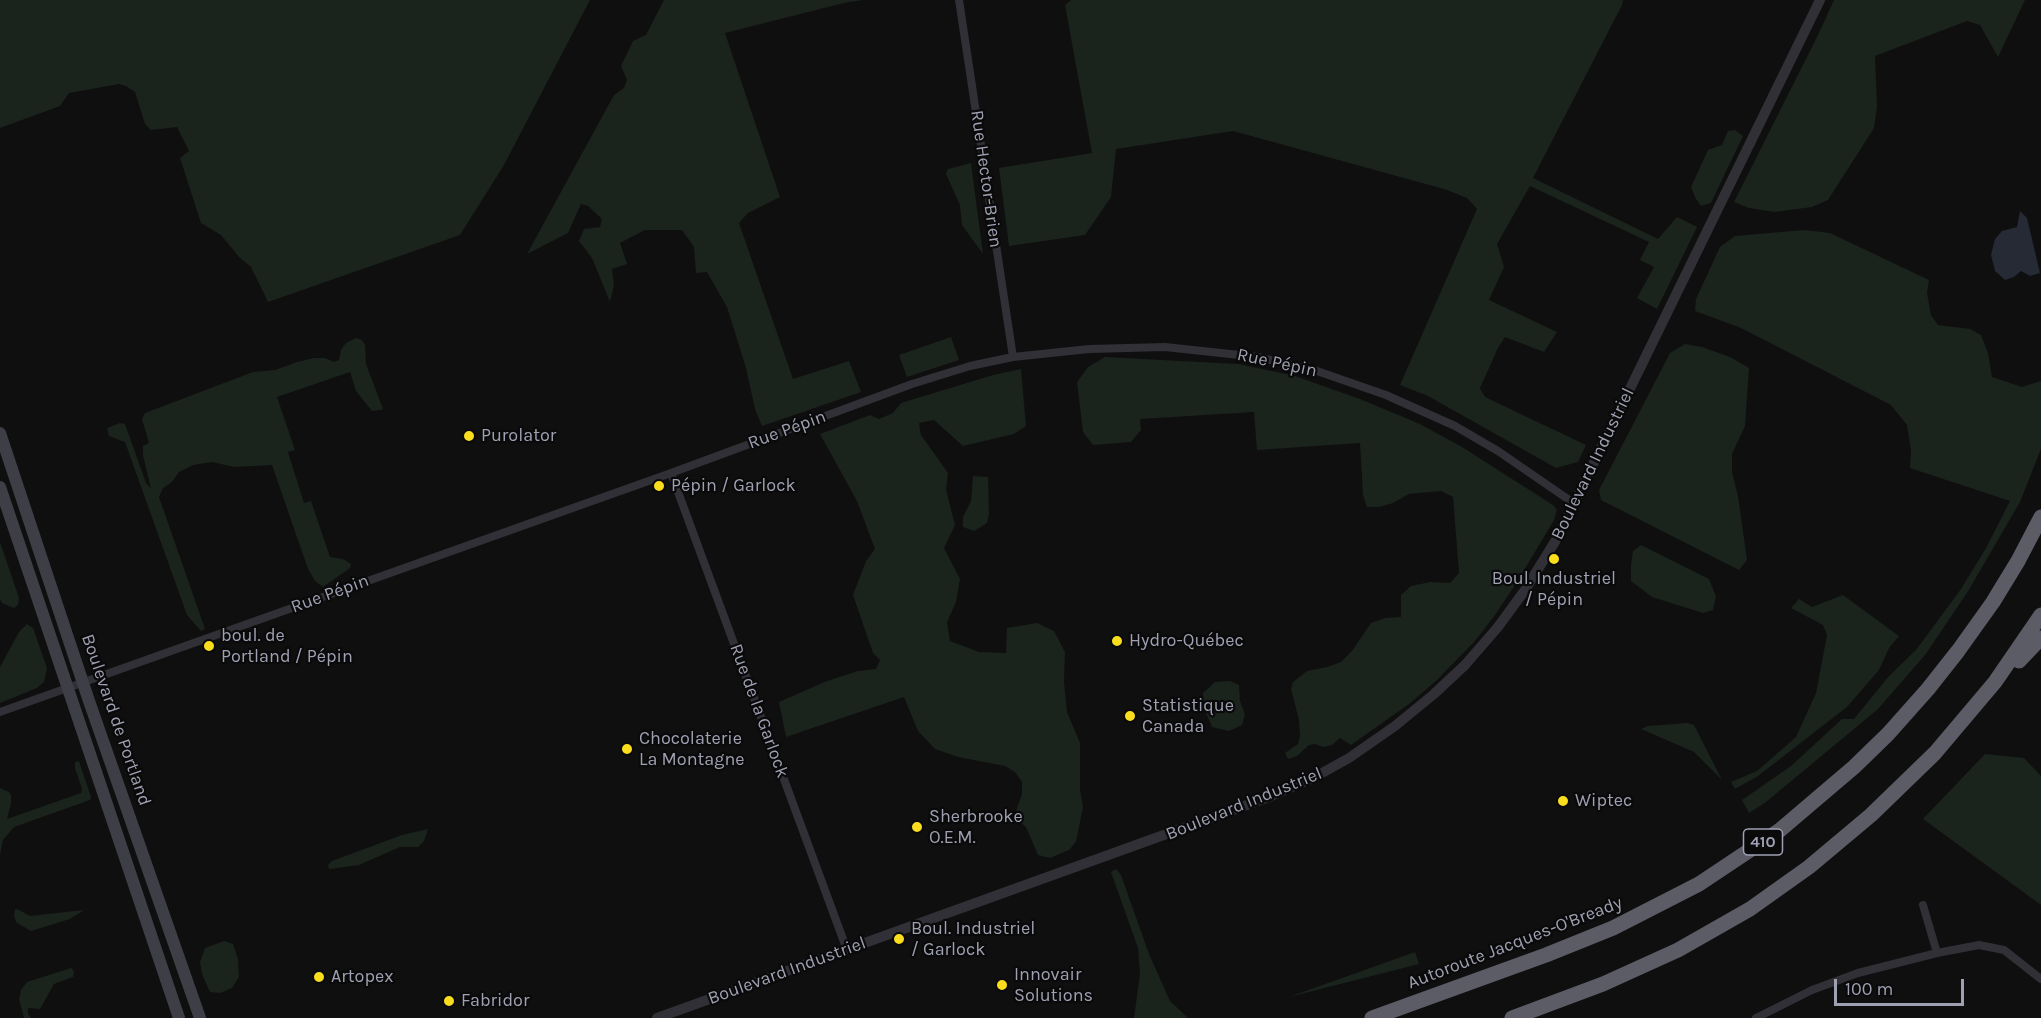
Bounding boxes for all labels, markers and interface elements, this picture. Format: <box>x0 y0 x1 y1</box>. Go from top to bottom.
street label: Rue Hector-Brien <box>966 109 1006 249</box>
street label: Rue Pépin <box>1235 344 1319 382</box>
street label: Boulevard Industriel <box>1547 384 1639 544</box>
street label: Rue Pépin <box>745 406 829 454</box>
place label: Purolator <box>481 425 556 447</box>
marker: Purolator <box>462 429 476 443</box>
place label: Pépin / Garlock <box>671 475 796 497</box>
marker: Pépin / Garlock <box>652 479 666 493</box>
marker: Boul. Industriel / Pépin <box>1547 552 1561 566</box>
place label: Boul. Industriel / Pépin <box>1492 568 1616 610</box>
street label: Rue Pépin <box>288 570 372 618</box>
place label: boul. de Portland / Pépin <box>221 625 353 668</box>
place label: Hydro-Québec <box>1129 630 1244 652</box>
street label: Boulevard de Portland <box>76 631 156 809</box>
marker: Hydro-Québec <box>1110 634 1124 648</box>
marker: boul. de Portland / Pépin <box>202 639 216 653</box>
street label: Rue de la Garlock <box>725 641 793 781</box>
place label: Statistique Canada <box>1142 695 1234 738</box>
marker: Statistique Canada <box>1123 709 1137 723</box>
place label: Chocolaterie La Montagne <box>639 728 744 771</box>
marker: Chocolaterie La Montagne <box>620 742 634 756</box>
street label: Boulevard Industriel <box>1163 763 1325 845</box>
place label: Wiptec <box>1575 790 1632 812</box>
marker: Wiptec <box>1556 794 1570 808</box>
place label: Sherbrooke O.E.M. <box>929 806 1023 848</box>
marker: Sherbrooke O.E.M. <box>910 820 924 834</box>
road number: 410 <box>1744 829 1782 855</box>
street label: Autoroute Jacques-O'Bready <box>1405 892 1625 994</box>
place label: Boul. Industriel / Garlock <box>911 918 1035 960</box>
street label: Boulevard Industriel <box>705 932 869 1010</box>
marker: Boul. Industriel / Garlock <box>892 932 906 946</box>
place label: Innovair Solutions <box>1014 964 1093 1006</box>
place label: Artopex <box>331 966 393 988</box>
scale bar <box>1837 967 1968 1005</box>
marker: Artopex <box>312 970 326 984</box>
marker: Innovair Solutions <box>995 978 1009 992</box>
text: 100 m <box>1845 978 1893 1000</box>
place label: Fabridor <box>461 990 529 1012</box>
marker: Fabridor <box>442 994 456 1008</box>

